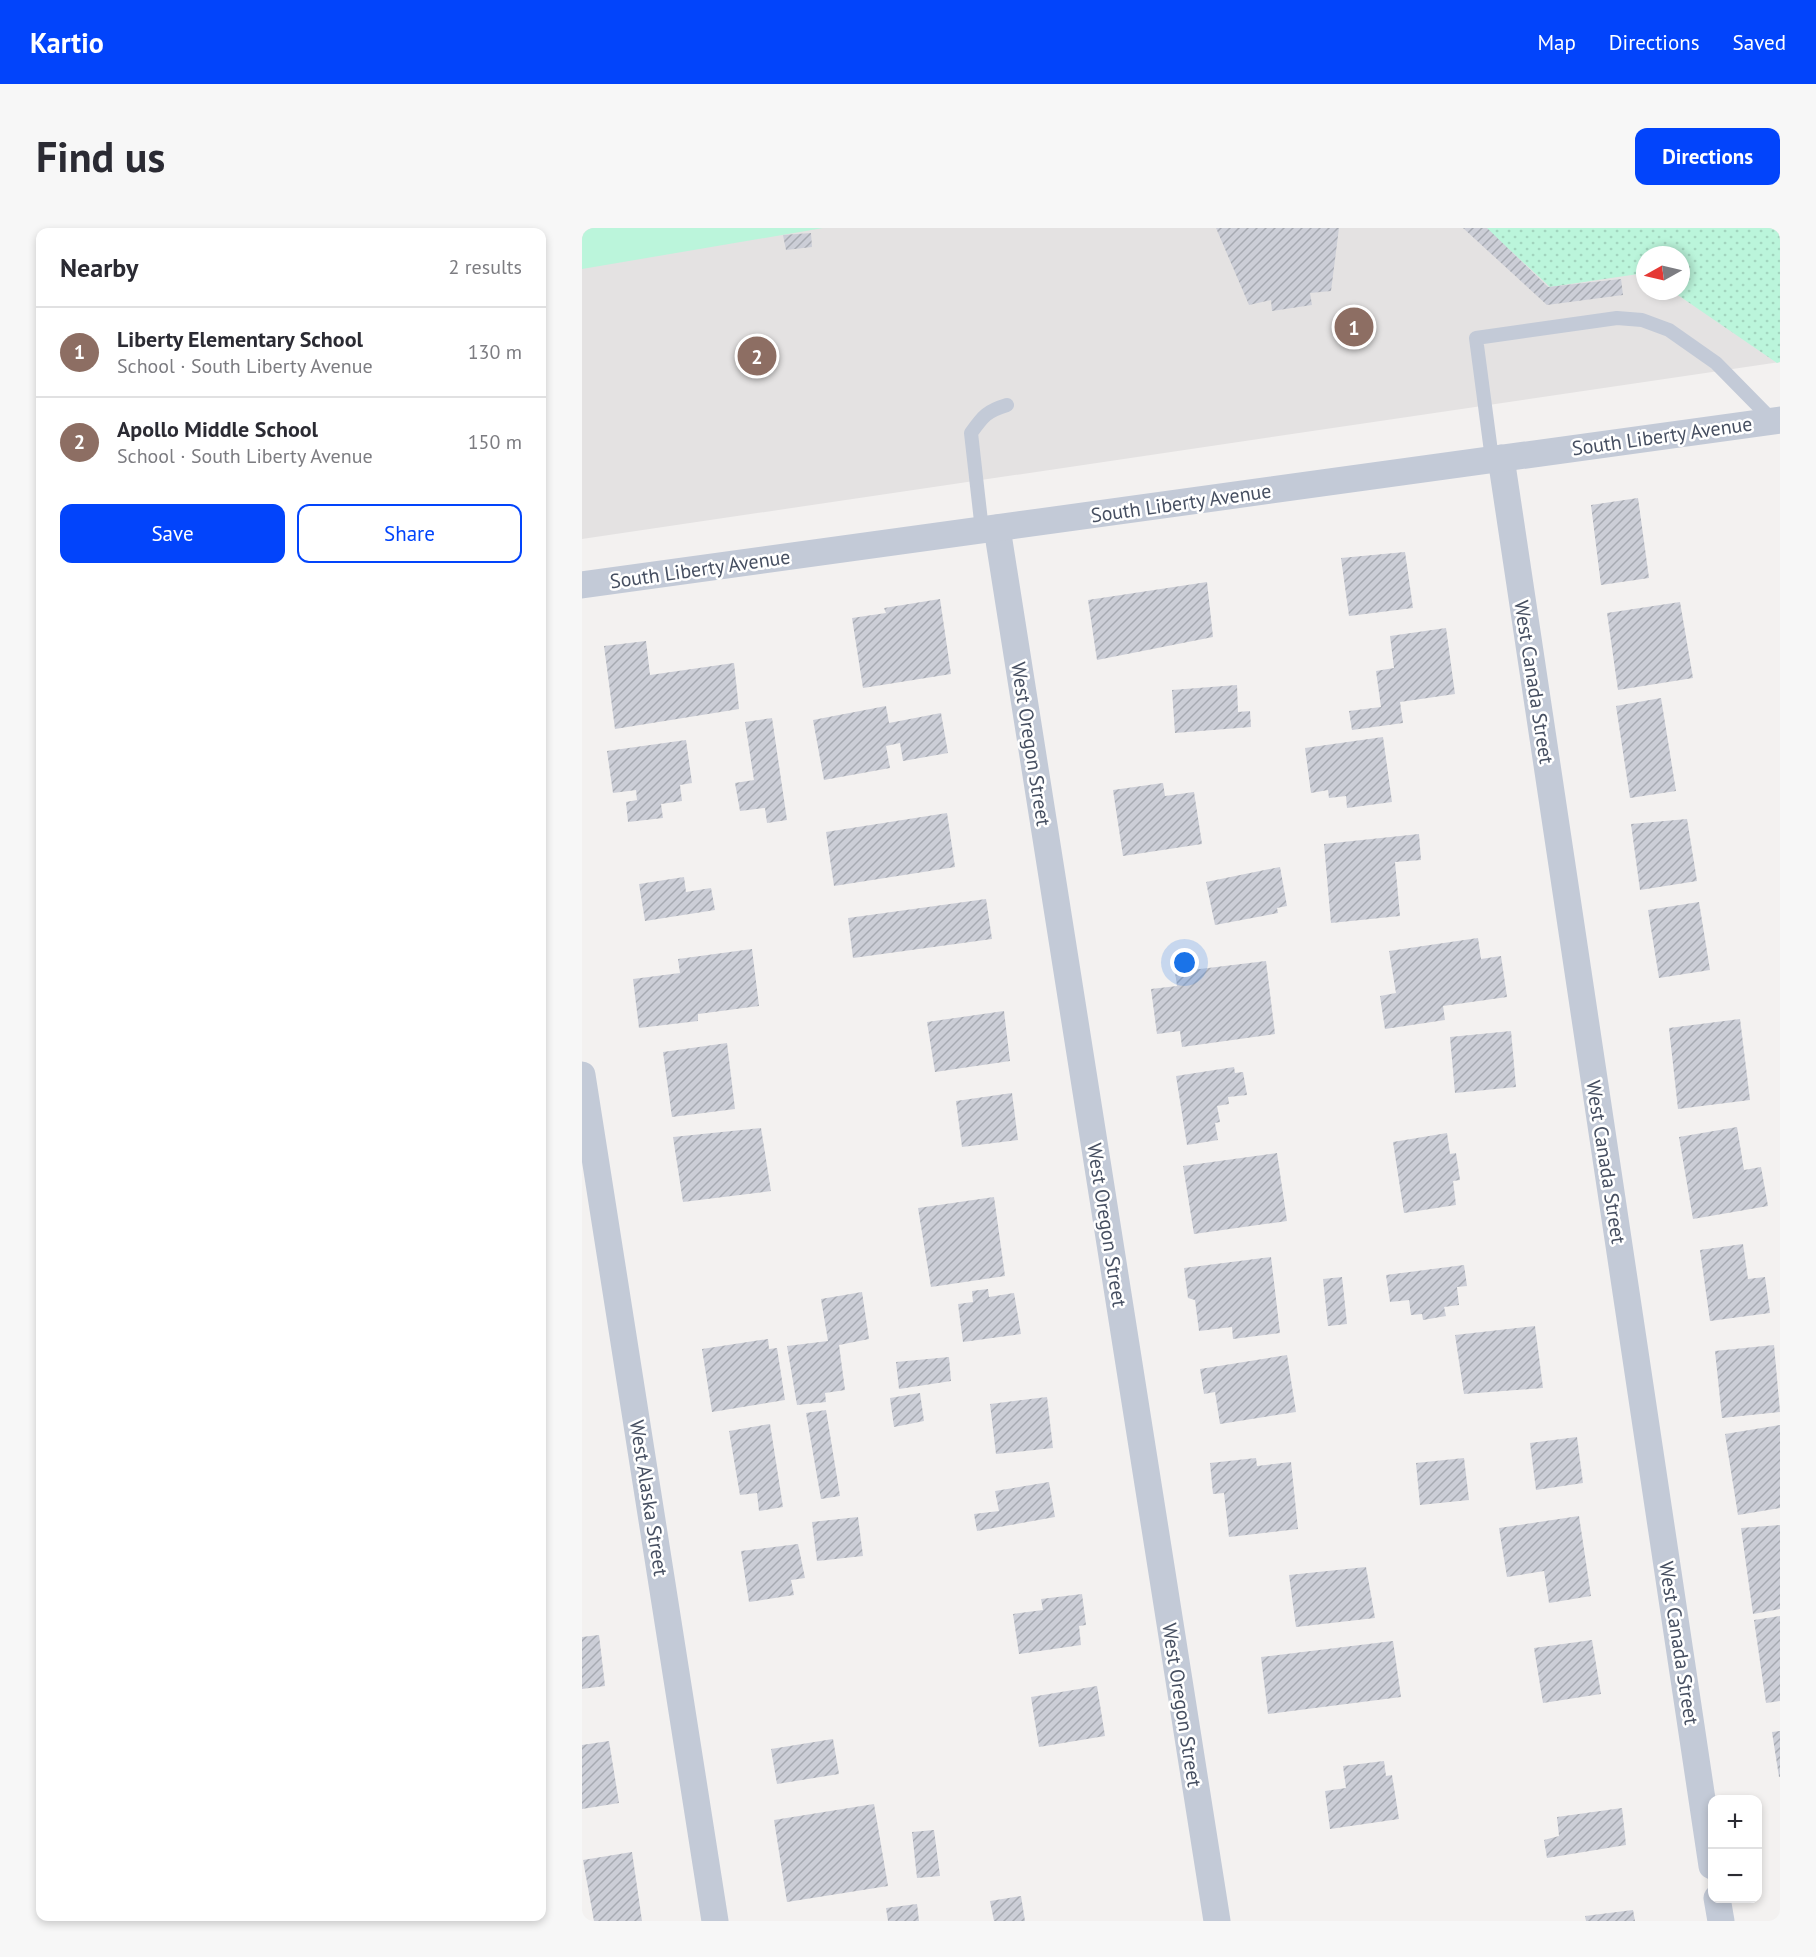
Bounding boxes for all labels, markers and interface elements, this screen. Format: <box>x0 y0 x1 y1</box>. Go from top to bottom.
text: Kartio <box>30 24 104 61</box>
text: Map <box>1537 29 1576 56</box>
text: Directions <box>1609 29 1700 56</box>
text: Saved <box>1733 29 1786 56</box>
button: Directions <box>1635 128 1780 185</box>
text: Find us <box>36 129 165 184</box>
north arrow <box>1636 246 1690 300</box>
text: Nearby <box>60 251 138 284</box>
text: 2 results <box>449 254 522 280</box>
pin: 1 <box>1334 304 1374 350</box>
text: Liberty Elementary School <box>117 325 363 353</box>
pin: 2 <box>738 334 777 378</box>
text: 1 <box>74 339 85 365</box>
text: 130 m <box>468 339 522 365</box>
text: School · South Liberty Avenue <box>117 353 373 379</box>
street label: South Liberty Avenue <box>1570 410 1754 462</box>
text: Apollo Middle School <box>117 415 318 443</box>
text: 2 <box>74 429 85 455</box>
text: 150 m <box>468 429 522 455</box>
text: School · South Liberty Avenue <box>117 443 373 469</box>
street label: South Liberty Avenue <box>1089 477 1273 529</box>
button: Save <box>60 504 285 563</box>
button: Share <box>297 504 522 563</box>
street label: South Liberty Avenue <box>608 543 792 595</box>
street label: West Canada Street <box>1508 598 1560 766</box>
street label: West Oregon Street <box>1005 660 1057 828</box>
your location <box>1170 948 1199 977</box>
street label: West Canada Street <box>1580 1078 1632 1246</box>
street label: West Oregon Street <box>1081 1141 1133 1309</box>
street label: West Alaska Street <box>624 1418 674 1578</box>
street label: West Canada Street <box>1653 1559 1705 1727</box>
street label: West Oregon Street <box>1156 1621 1208 1789</box>
map controls <box>1708 1795 1762 1903</box>
button: + <box>1708 1795 1762 1849</box>
button: − <box>1708 1849 1762 1903</box>

